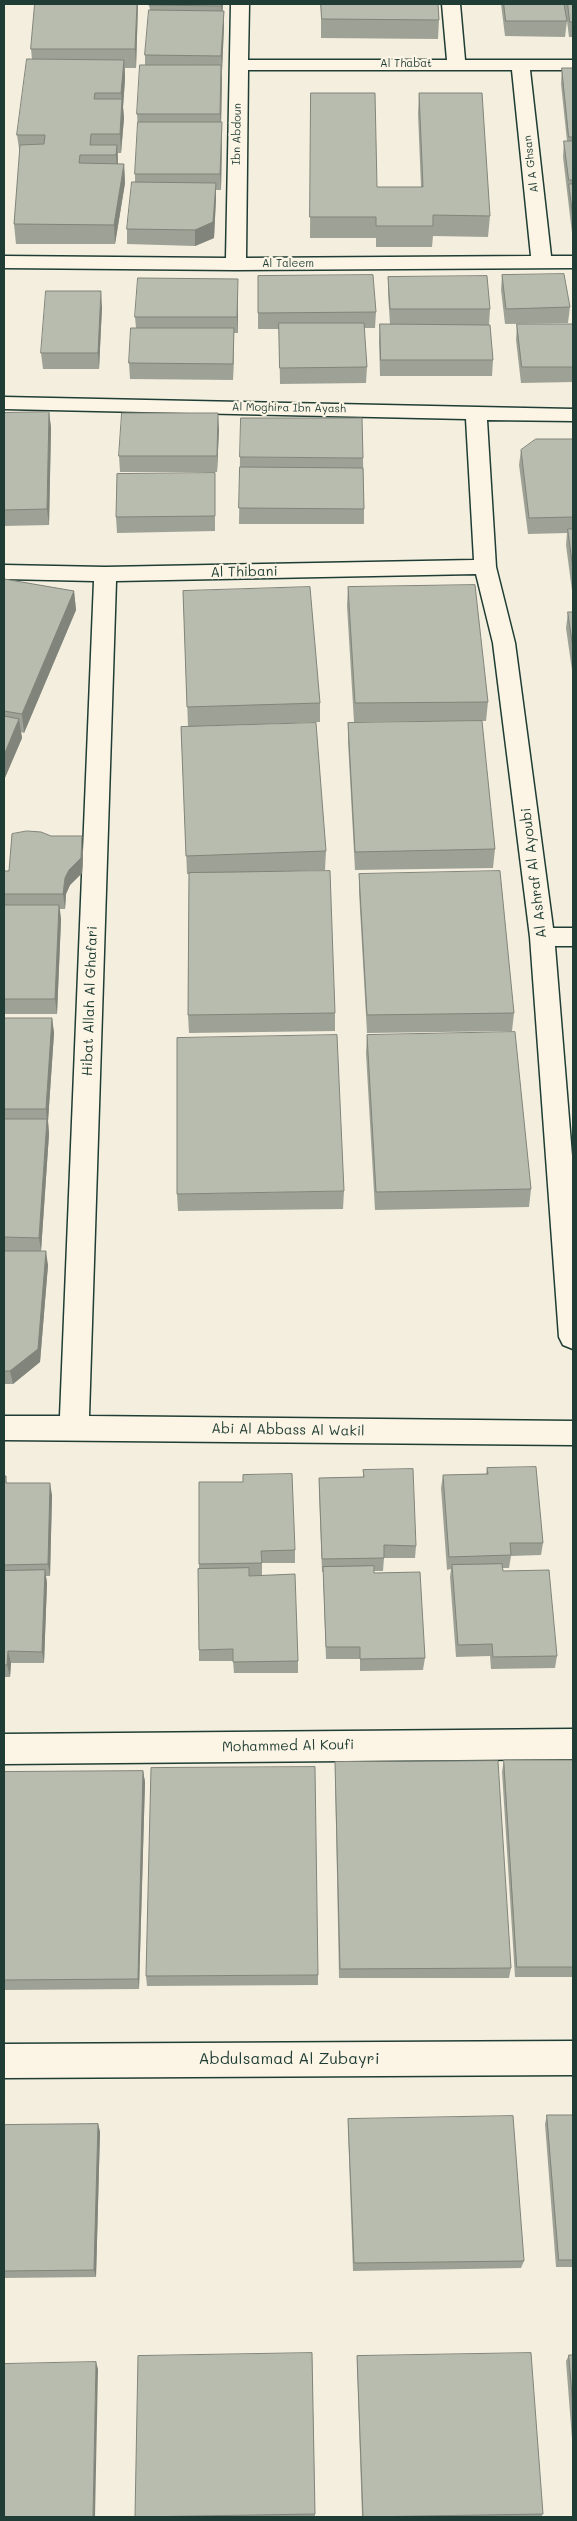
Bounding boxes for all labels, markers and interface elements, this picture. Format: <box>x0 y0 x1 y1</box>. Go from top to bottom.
street label: Al Thabat <box>380 57 432 71</box>
street label: Ibn Abdoun <box>230 103 244 165</box>
street label: Al A Ghsan <box>521 135 541 193</box>
street label: Al Taleem <box>262 257 314 271</box>
street label: Al Moghira Ibn Ayash <box>232 400 346 416</box>
street label: Al Thibani <box>210 563 278 581</box>
street label: Al Ashraf Al Ayoubi <box>518 807 550 939</box>
street label: Hibat Allah Al Ghafari <box>79 925 101 1077</box>
street label: Abi Al Abbass Al Wakil <box>211 1420 365 1440</box>
street label: Mohammed Al Koufi <box>222 1736 354 1756</box>
street label: Abdulsamad Al Zubayri <box>198 2049 380 2069</box>

